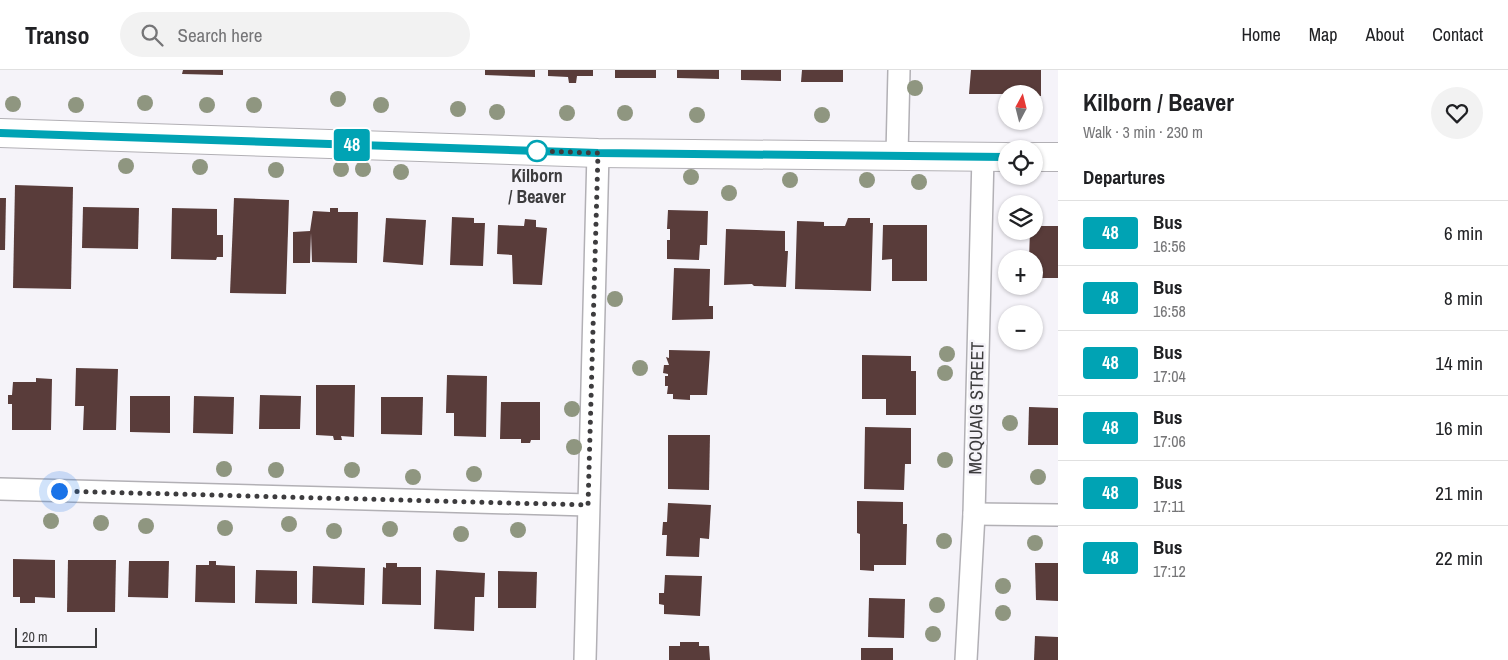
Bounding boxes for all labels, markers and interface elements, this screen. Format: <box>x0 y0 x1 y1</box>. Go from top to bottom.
search box <box>120 12 470 57</box>
text: Transo <box>25 19 90 51</box>
icon: search <box>138 21 166 49</box>
text: Search here <box>178 22 262 48</box>
text: Home <box>1241 22 1281 47</box>
text: Map <box>1309 22 1338 47</box>
text: About <box>1366 22 1404 47</box>
text: Contact <box>1432 22 1483 47</box>
north arrow <box>998 85 1042 130</box>
map controls <box>998 85 1043 350</box>
text: Kilborn / Beaver <box>1083 86 1234 118</box>
button: heart <box>1431 87 1483 139</box>
text: Walk · 3 min · 230 m <box>1083 121 1203 143</box>
line badge: 48 <box>330 129 374 161</box>
text: 48 <box>344 132 360 157</box>
marker: Kilborn / Beaver <box>526 140 548 162</box>
button: locate <box>998 140 1043 185</box>
place label: Kilborn / Beaver <box>508 163 566 209</box>
text: Departures <box>1083 164 1165 190</box>
button: layers <box>998 195 1043 240</box>
text: Bus <box>1153 209 1182 235</box>
text: 48 <box>1102 220 1119 245</box>
text: 6 min <box>1444 220 1483 246</box>
text: 16:56 <box>1153 235 1186 257</box>
button: + <box>998 250 1043 295</box>
text: Bus <box>1153 274 1182 300</box>
text: 48 <box>1102 285 1119 310</box>
text: 8 min <box>1444 285 1483 311</box>
text: 16:58 <box>1153 300 1186 322</box>
button: − <box>998 305 1043 350</box>
text: Bus <box>1153 339 1182 365</box>
street label: MCQUAIG STREET <box>962 341 990 475</box>
text: 48 <box>1102 350 1119 375</box>
text: 14 min <box>1435 350 1483 376</box>
text: 17:04 <box>1153 365 1186 387</box>
text: Bus <box>1153 404 1182 430</box>
text: 48 <box>1102 415 1119 440</box>
text: 16 min <box>1435 415 1483 441</box>
text: 17:06 <box>1153 430 1186 452</box>
text: Bus <box>1153 469 1182 495</box>
your location <box>47 479 72 504</box>
text: 48 <box>1102 480 1119 505</box>
text: 21 min <box>1435 480 1483 506</box>
text: 17:11 <box>1153 495 1185 517</box>
text: Bus <box>1153 534 1182 560</box>
text: 48 <box>1102 545 1119 570</box>
text: 22 min <box>1435 545 1483 571</box>
text: 17:12 <box>1153 560 1186 582</box>
scale bar <box>15 625 98 648</box>
text: 20 m <box>22 628 48 646</box>

